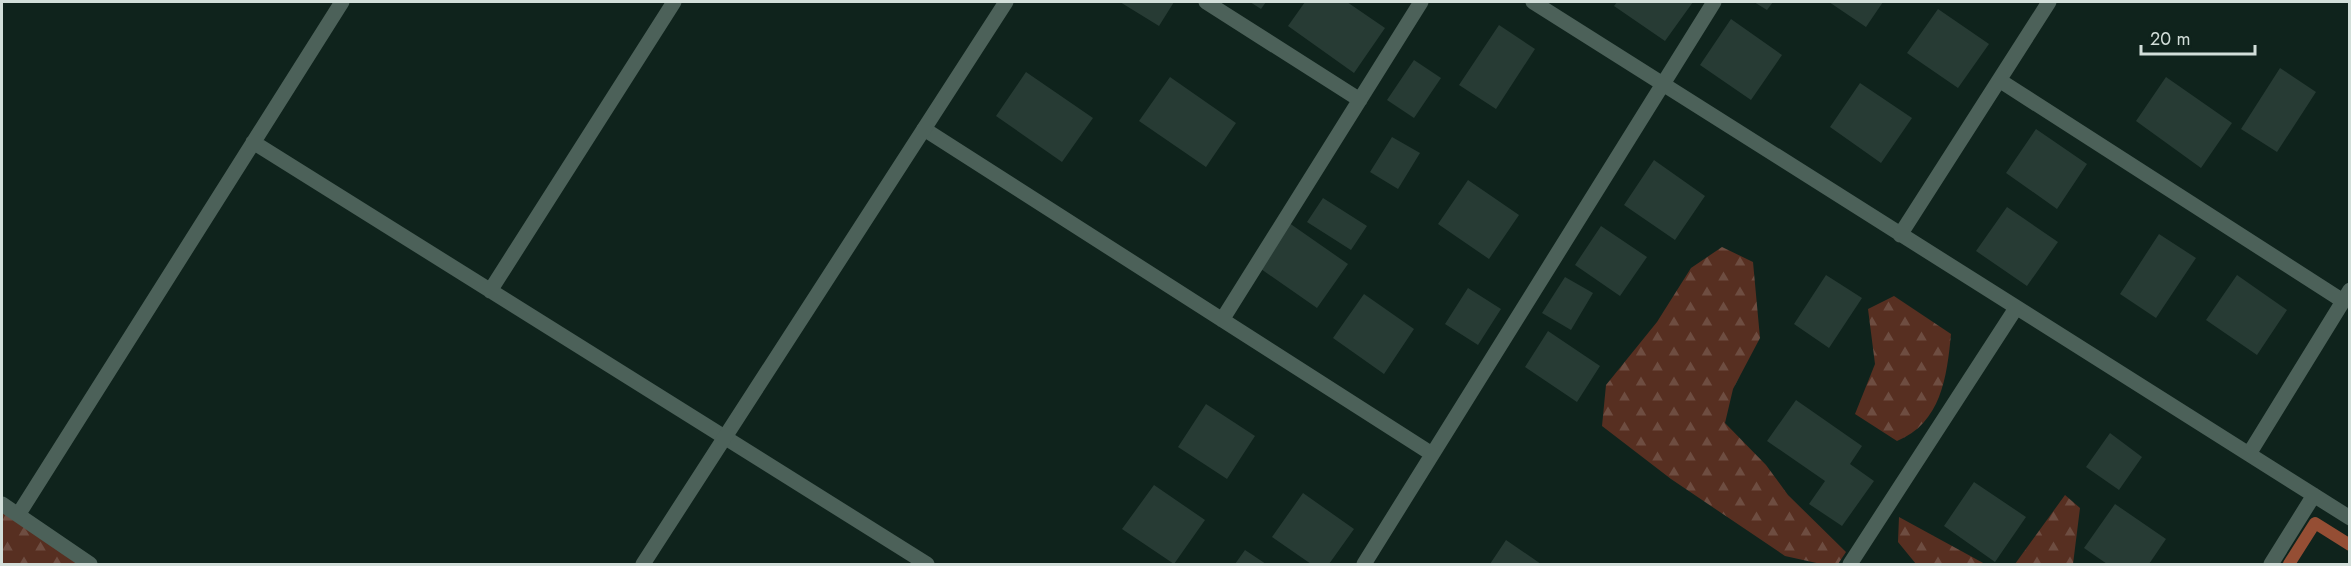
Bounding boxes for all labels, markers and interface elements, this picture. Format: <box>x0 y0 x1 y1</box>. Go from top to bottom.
scale bar <box>2141 18 2255 56</box>
text: 20 m <box>2150 26 2190 52</box>

